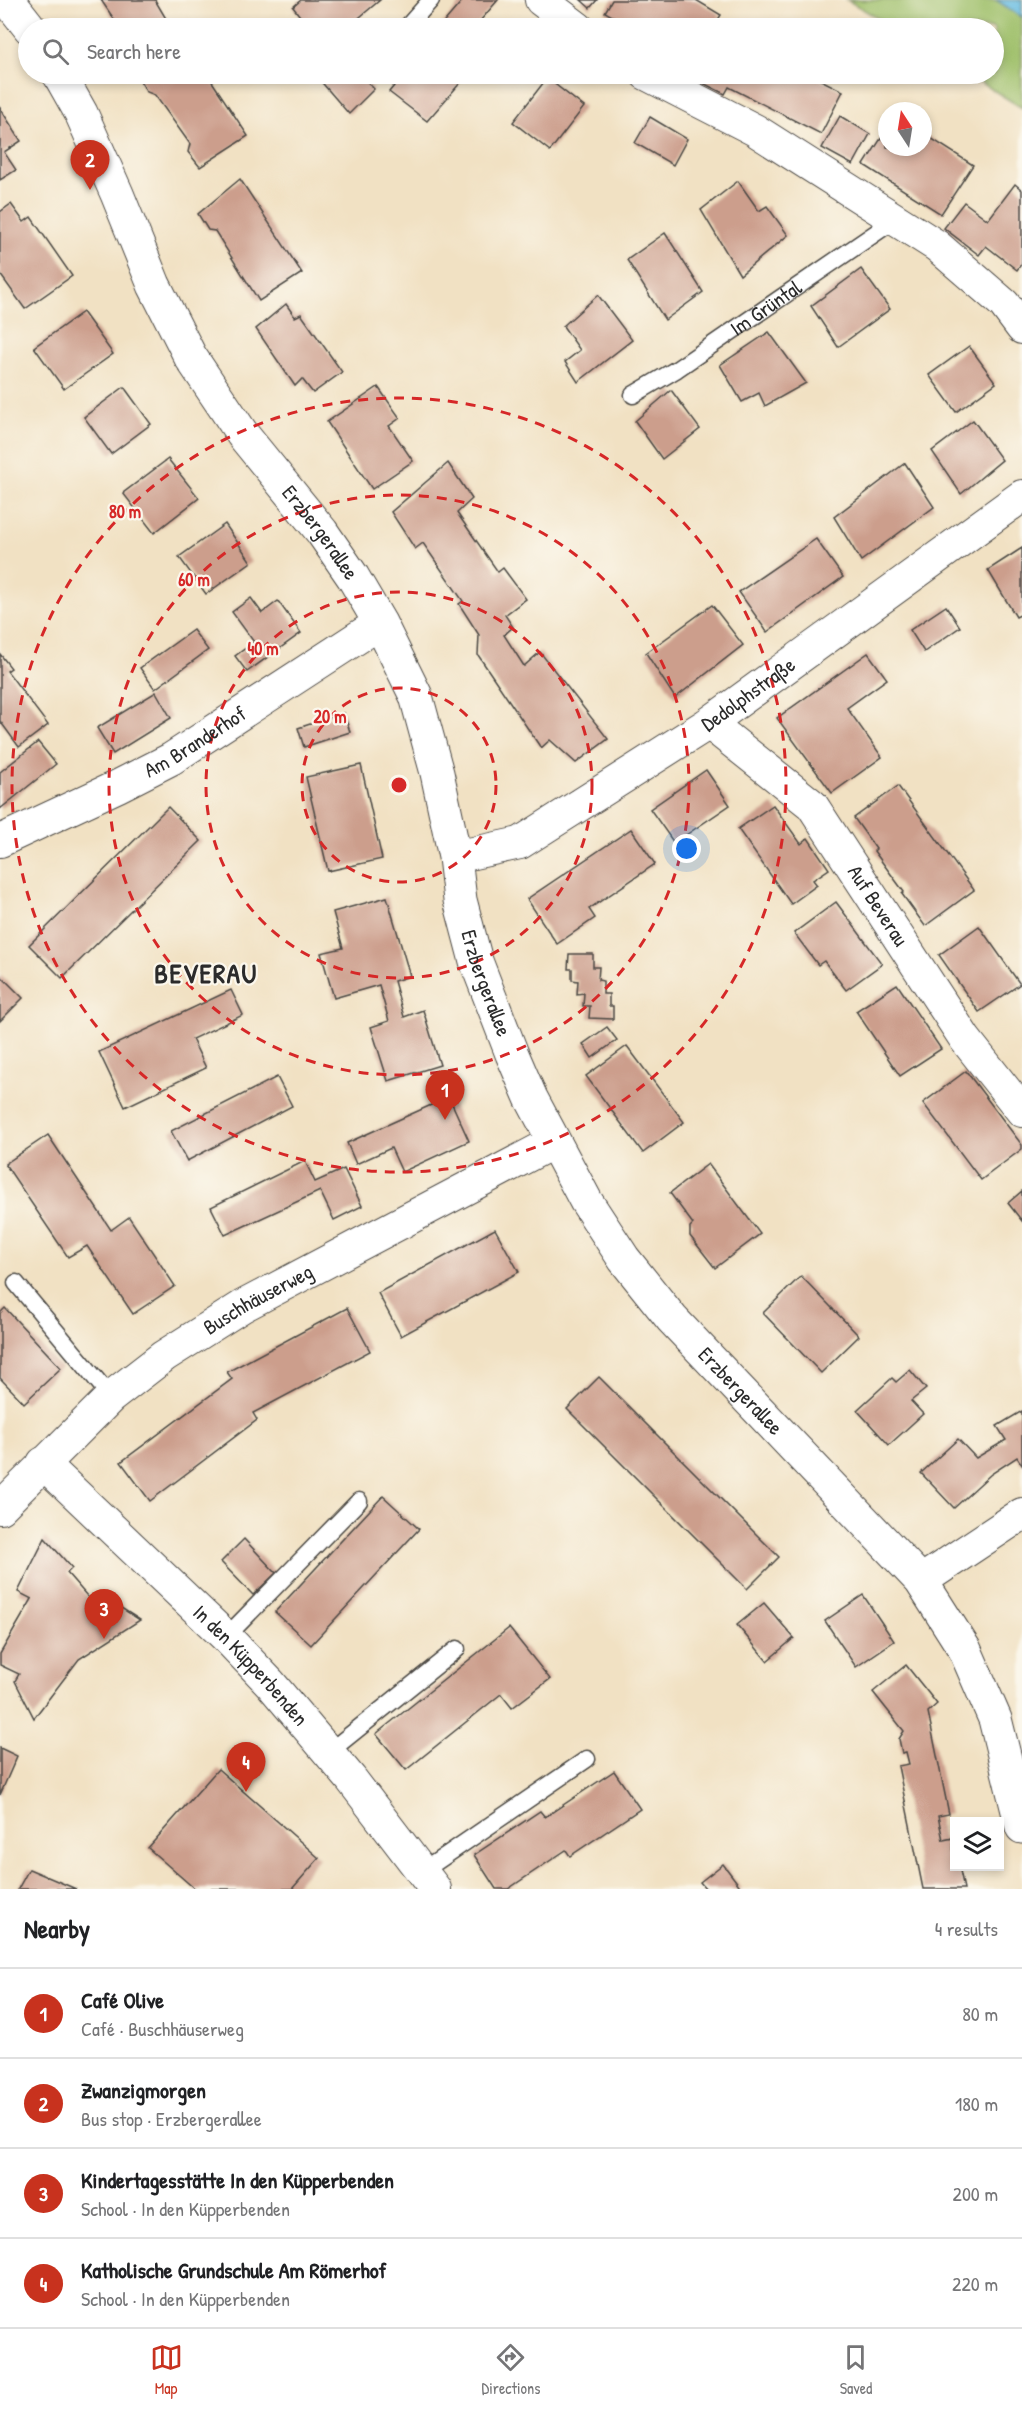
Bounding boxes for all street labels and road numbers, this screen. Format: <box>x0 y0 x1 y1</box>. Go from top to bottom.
street label: Im Grüntal <box>724 272 808 343</box>
street label: Erzbergerallee <box>276 479 366 585</box>
street label: Dedolphstraße <box>696 650 801 738</box>
street label: Am Branderhof <box>139 699 252 784</box>
street label: Auf Beverau <box>841 859 916 952</box>
street label: Erzbergerallee <box>454 927 519 1040</box>
street label: Buschhäuserweg <box>198 1257 318 1342</box>
street label: Erzbergerallee <box>692 1340 790 1441</box>
street label: In den Küpperbenden <box>187 1598 315 1732</box>

